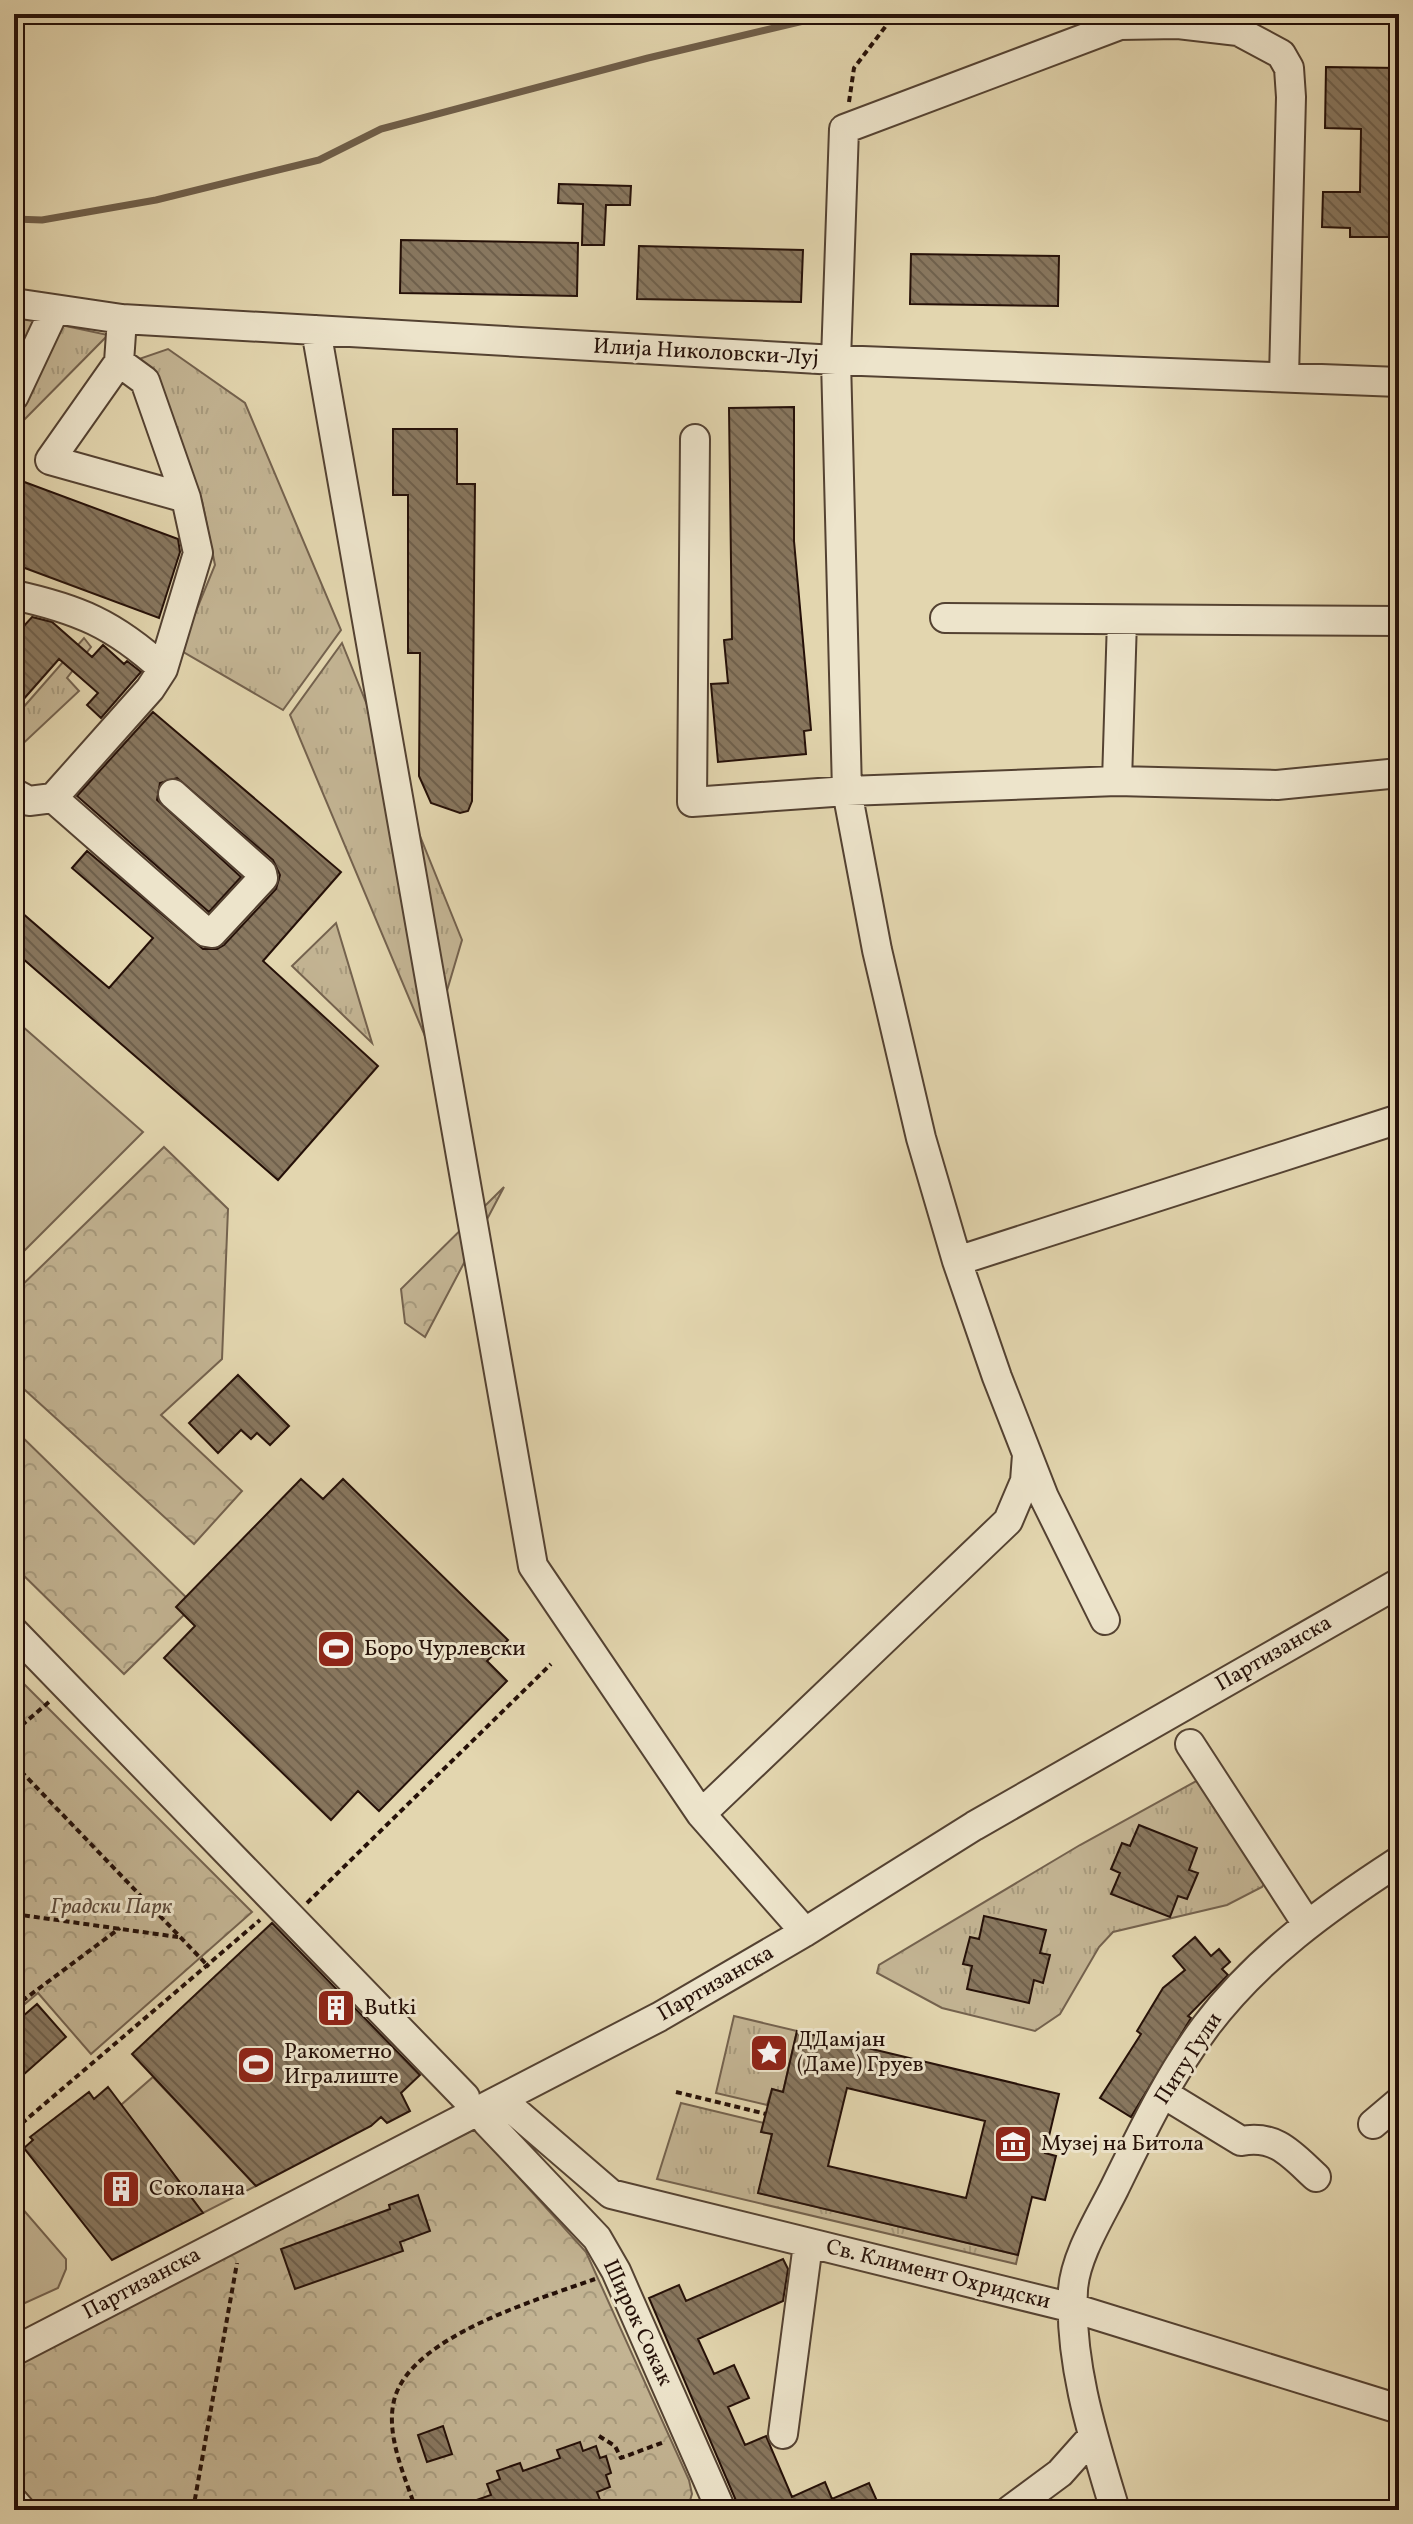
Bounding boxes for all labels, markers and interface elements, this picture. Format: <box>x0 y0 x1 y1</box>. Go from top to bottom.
street label: Илија Николовски-Луј <box>592 332 820 374</box>
street label: Партизанска <box>1210 1608 1338 1700</box>
sports icon: Боро Чурлевски <box>315 1628 357 1670</box>
place label: Боро Чурлевски <box>364 1634 526 1665</box>
park label: Градски Парк <box>50 1892 172 1923</box>
street label: Партизанска <box>652 1938 780 2030</box>
building icon: Butki <box>315 1987 357 2029</box>
place label: Butki <box>364 1993 416 2024</box>
street label: Питу Гули <box>1148 2007 1230 2111</box>
place label: ДДамјан (Даме) Груев <box>797 2025 924 2081</box>
place icon: ДДамјан (Даме) Груев <box>748 2032 790 2074</box>
place label: Ракометно Игралиште <box>284 2037 399 2093</box>
sports icon: Ракометно Игралиште <box>235 2044 277 2086</box>
museum icon: Музеј на Битола <box>992 2123 1034 2165</box>
place label: Музеј на Битола <box>1041 2129 1204 2160</box>
building icon: Соколана <box>100 2168 142 2210</box>
place label: Соколана <box>149 2174 246 2205</box>
street label: Св. Климент Охридски <box>822 2232 1054 2318</box>
street label: Партизанска <box>77 2240 207 2328</box>
street label: Широк Сокак <box>594 2255 680 2392</box>

